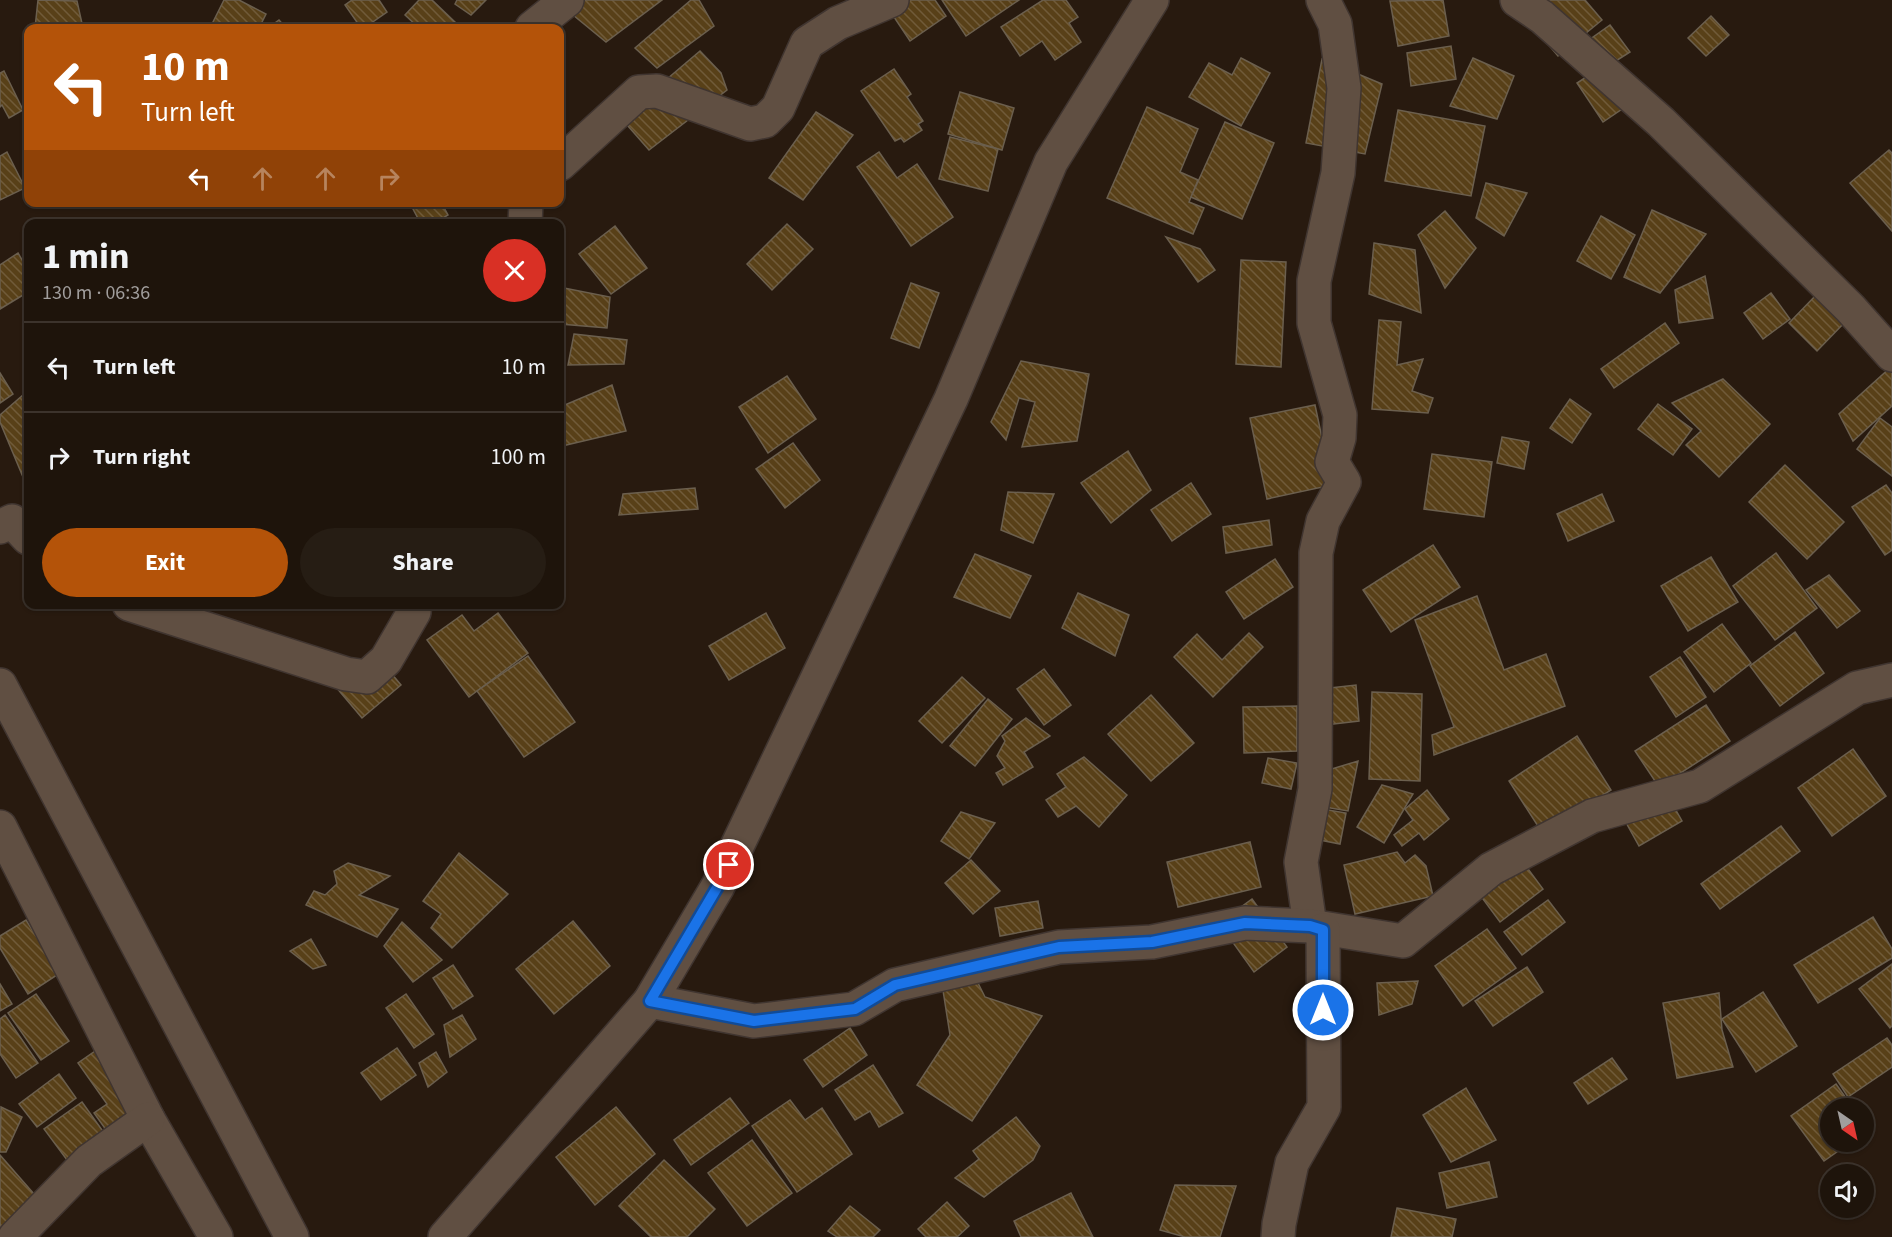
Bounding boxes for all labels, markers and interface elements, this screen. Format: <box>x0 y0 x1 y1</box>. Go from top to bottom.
text: 10 m <box>141 37 230 97</box>
icon: left <box>42 48 120 126</box>
text: Turn left <box>141 93 235 132</box>
icon: left <box>183 162 216 195</box>
icon: ahead <box>246 162 279 195</box>
icon: ahead <box>309 162 342 195</box>
icon: right <box>372 162 405 195</box>
text: 1 min <box>42 231 130 282</box>
button: close <box>483 239 546 302</box>
text: 130 m · 06:36 <box>42 279 150 307</box>
icon: left <box>42 351 75 384</box>
text: Turn left <box>93 351 175 383</box>
text: 10 m <box>501 351 546 383</box>
icon: right <box>42 441 75 474</box>
text: Turn right <box>93 441 190 473</box>
text: 100 m <box>491 441 546 473</box>
button: Exit <box>42 528 288 597</box>
button: Share <box>300 528 546 597</box>
pin <box>703 839 754 890</box>
icon: arrive <box>712 848 745 881</box>
position arrow <box>1291 978 1355 1042</box>
north arrow <box>1820 1098 1874 1152</box>
map controls <box>1820 1098 1874 1218</box>
button: sound <box>1820 1164 1874 1218</box>

